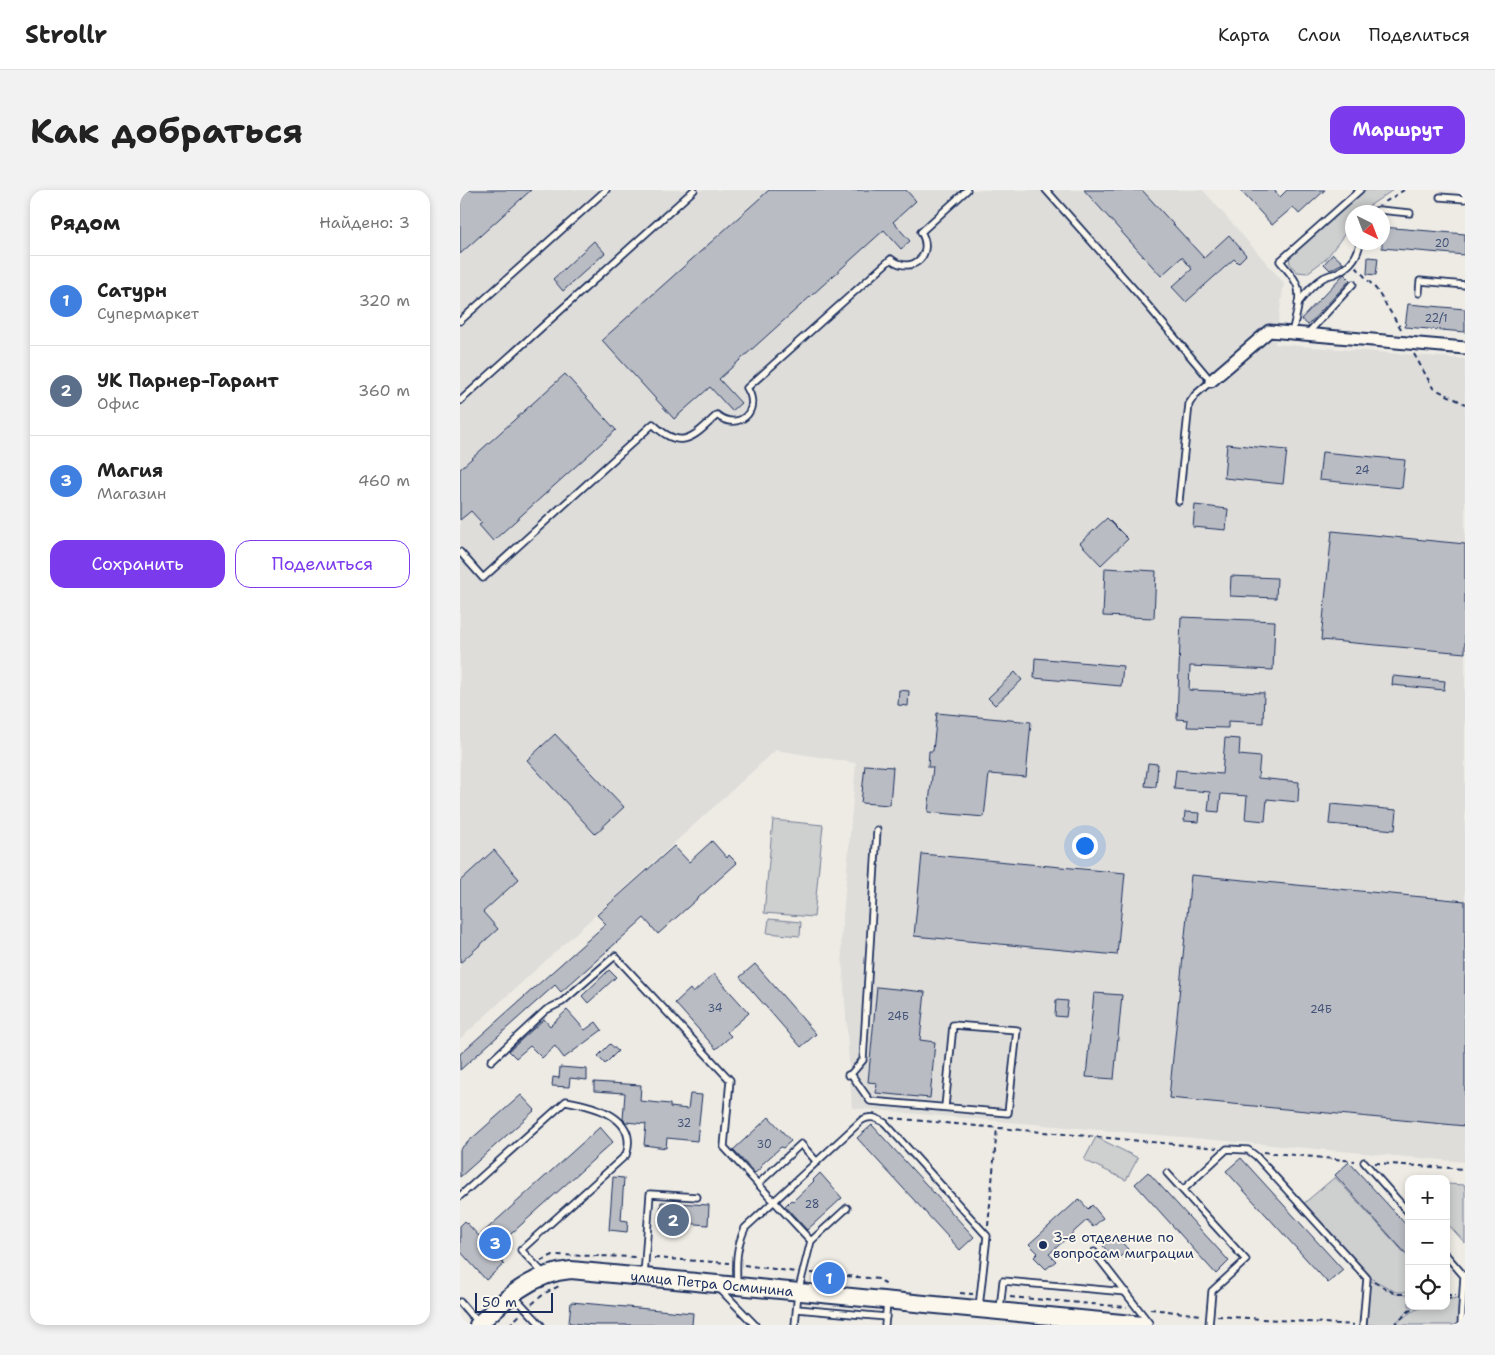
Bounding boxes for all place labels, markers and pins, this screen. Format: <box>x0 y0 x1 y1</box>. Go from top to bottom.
pin: 2 <box>657 1201 689 1239</box>
pin: 3 <box>479 1224 511 1262</box>
place label: 3-е отделение по вопросам миграции <box>1053 1228 1194 1262</box>
marker: 3-е отделение по вопросам миграции <box>1037 1239 1049 1251</box>
pin: 1 <box>813 1259 845 1297</box>

